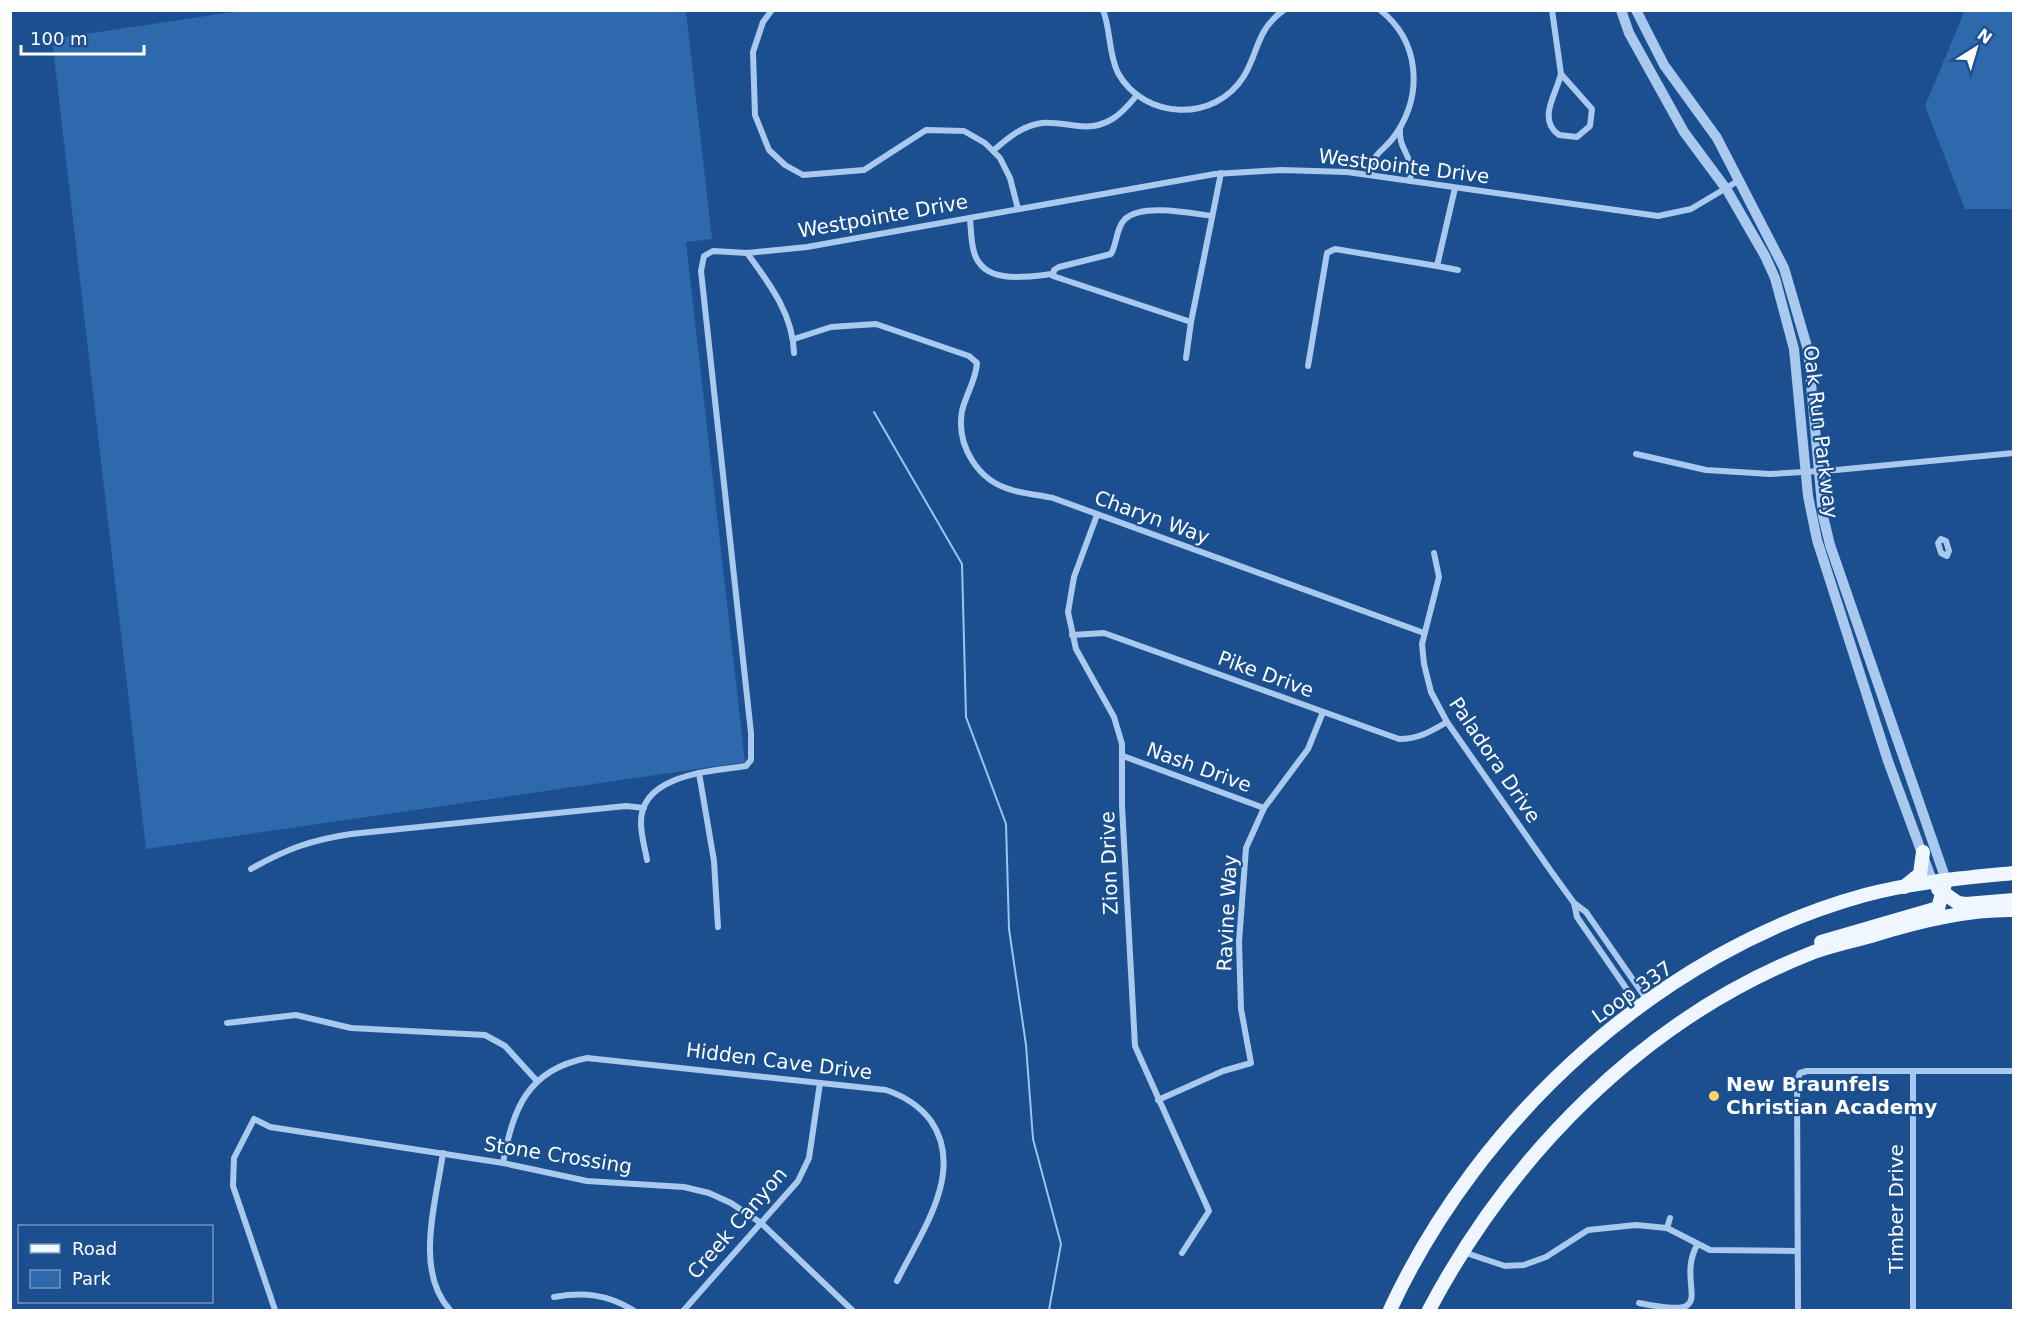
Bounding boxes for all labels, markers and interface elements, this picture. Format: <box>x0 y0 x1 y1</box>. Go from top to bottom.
scale bar <box>21 18 144 56</box>
north arrow <box>1946 18 2006 78</box>
text: N <box>1974 25 1996 48</box>
text: 100 m <box>30 28 88 49</box>
street label: Westpointe Drive <box>1317 144 1491 188</box>
street label: Westpointe Drive <box>796 189 970 243</box>
street label: Oak Run Parkway <box>1798 344 1844 520</box>
street label: Charyn Way <box>1091 485 1213 549</box>
street label: Pike Drive <box>1215 646 1317 702</box>
street label: Paladora Drive <box>1444 693 1546 827</box>
street label: Nash Drive <box>1143 737 1255 797</box>
street label: Zion Drive <box>1095 811 1123 915</box>
street label: Ravine Way <box>1212 854 1242 972</box>
street label: Loop 337 <box>1587 956 1677 1028</box>
street label: Hidden Cave Drive <box>685 1038 873 1084</box>
place label: New Braunfels Christian Academy <box>1726 1072 1937 1119</box>
marker: New Braunfels Christian Academy <box>1707 1089 1721 1103</box>
street label: Stone Crossing <box>482 1131 634 1179</box>
street label: Timber Drive <box>1884 1144 1908 1275</box>
street label: Creek Canyon <box>682 1162 792 1284</box>
legend <box>18 1225 213 1303</box>
text: Road <box>72 1238 117 1259</box>
text: Park <box>72 1268 111 1289</box>

